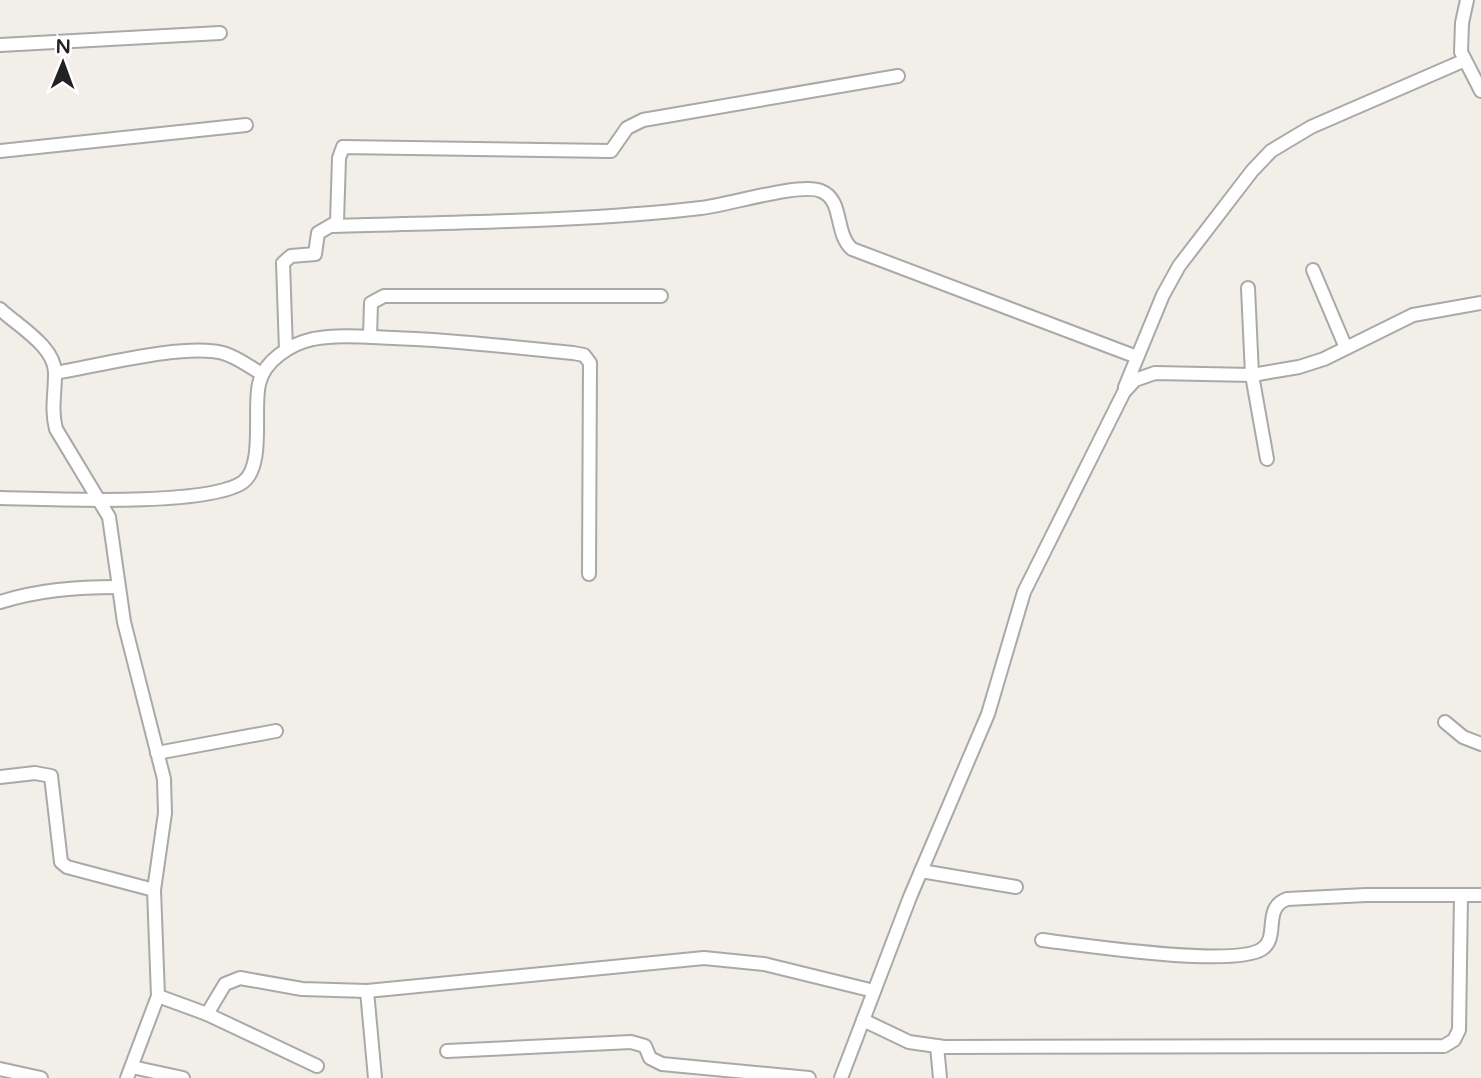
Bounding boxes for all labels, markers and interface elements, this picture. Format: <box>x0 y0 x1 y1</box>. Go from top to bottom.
north arrow <box>28 28 98 98</box>
text: N <box>55 36 71 58</box>

